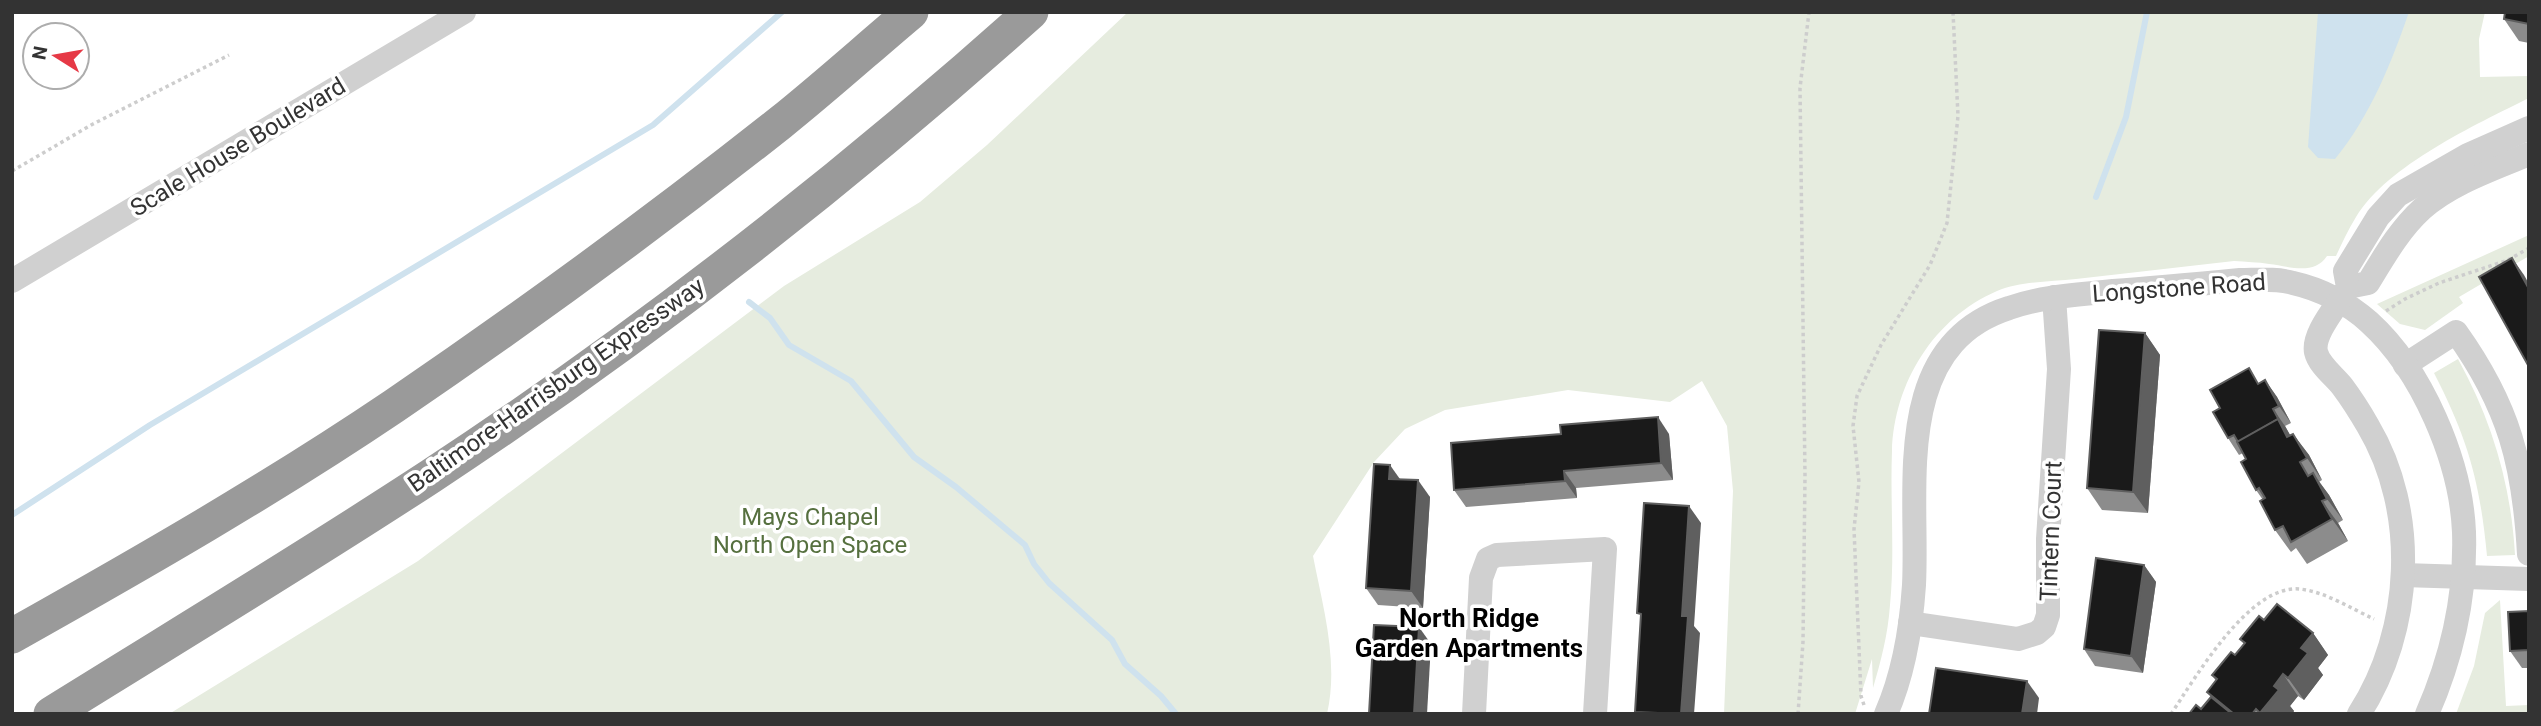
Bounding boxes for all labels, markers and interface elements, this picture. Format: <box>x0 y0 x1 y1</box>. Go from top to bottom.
north arrow <box>21 21 91 91</box>
text: N <box>27 44 52 62</box>
street label: Scale House Boulevard <box>125 72 351 222</box>
street label: Longstone Road <box>2091 268 2267 308</box>
street label: Baltimore-Harrisburg Expressway <box>403 271 710 498</box>
street label: Tintern Court <box>2035 460 2067 602</box>
park label: Mays Chapel North Open Space <box>713 503 907 559</box>
district label: North Ridge Garden Apartments <box>1355 603 1583 663</box>

